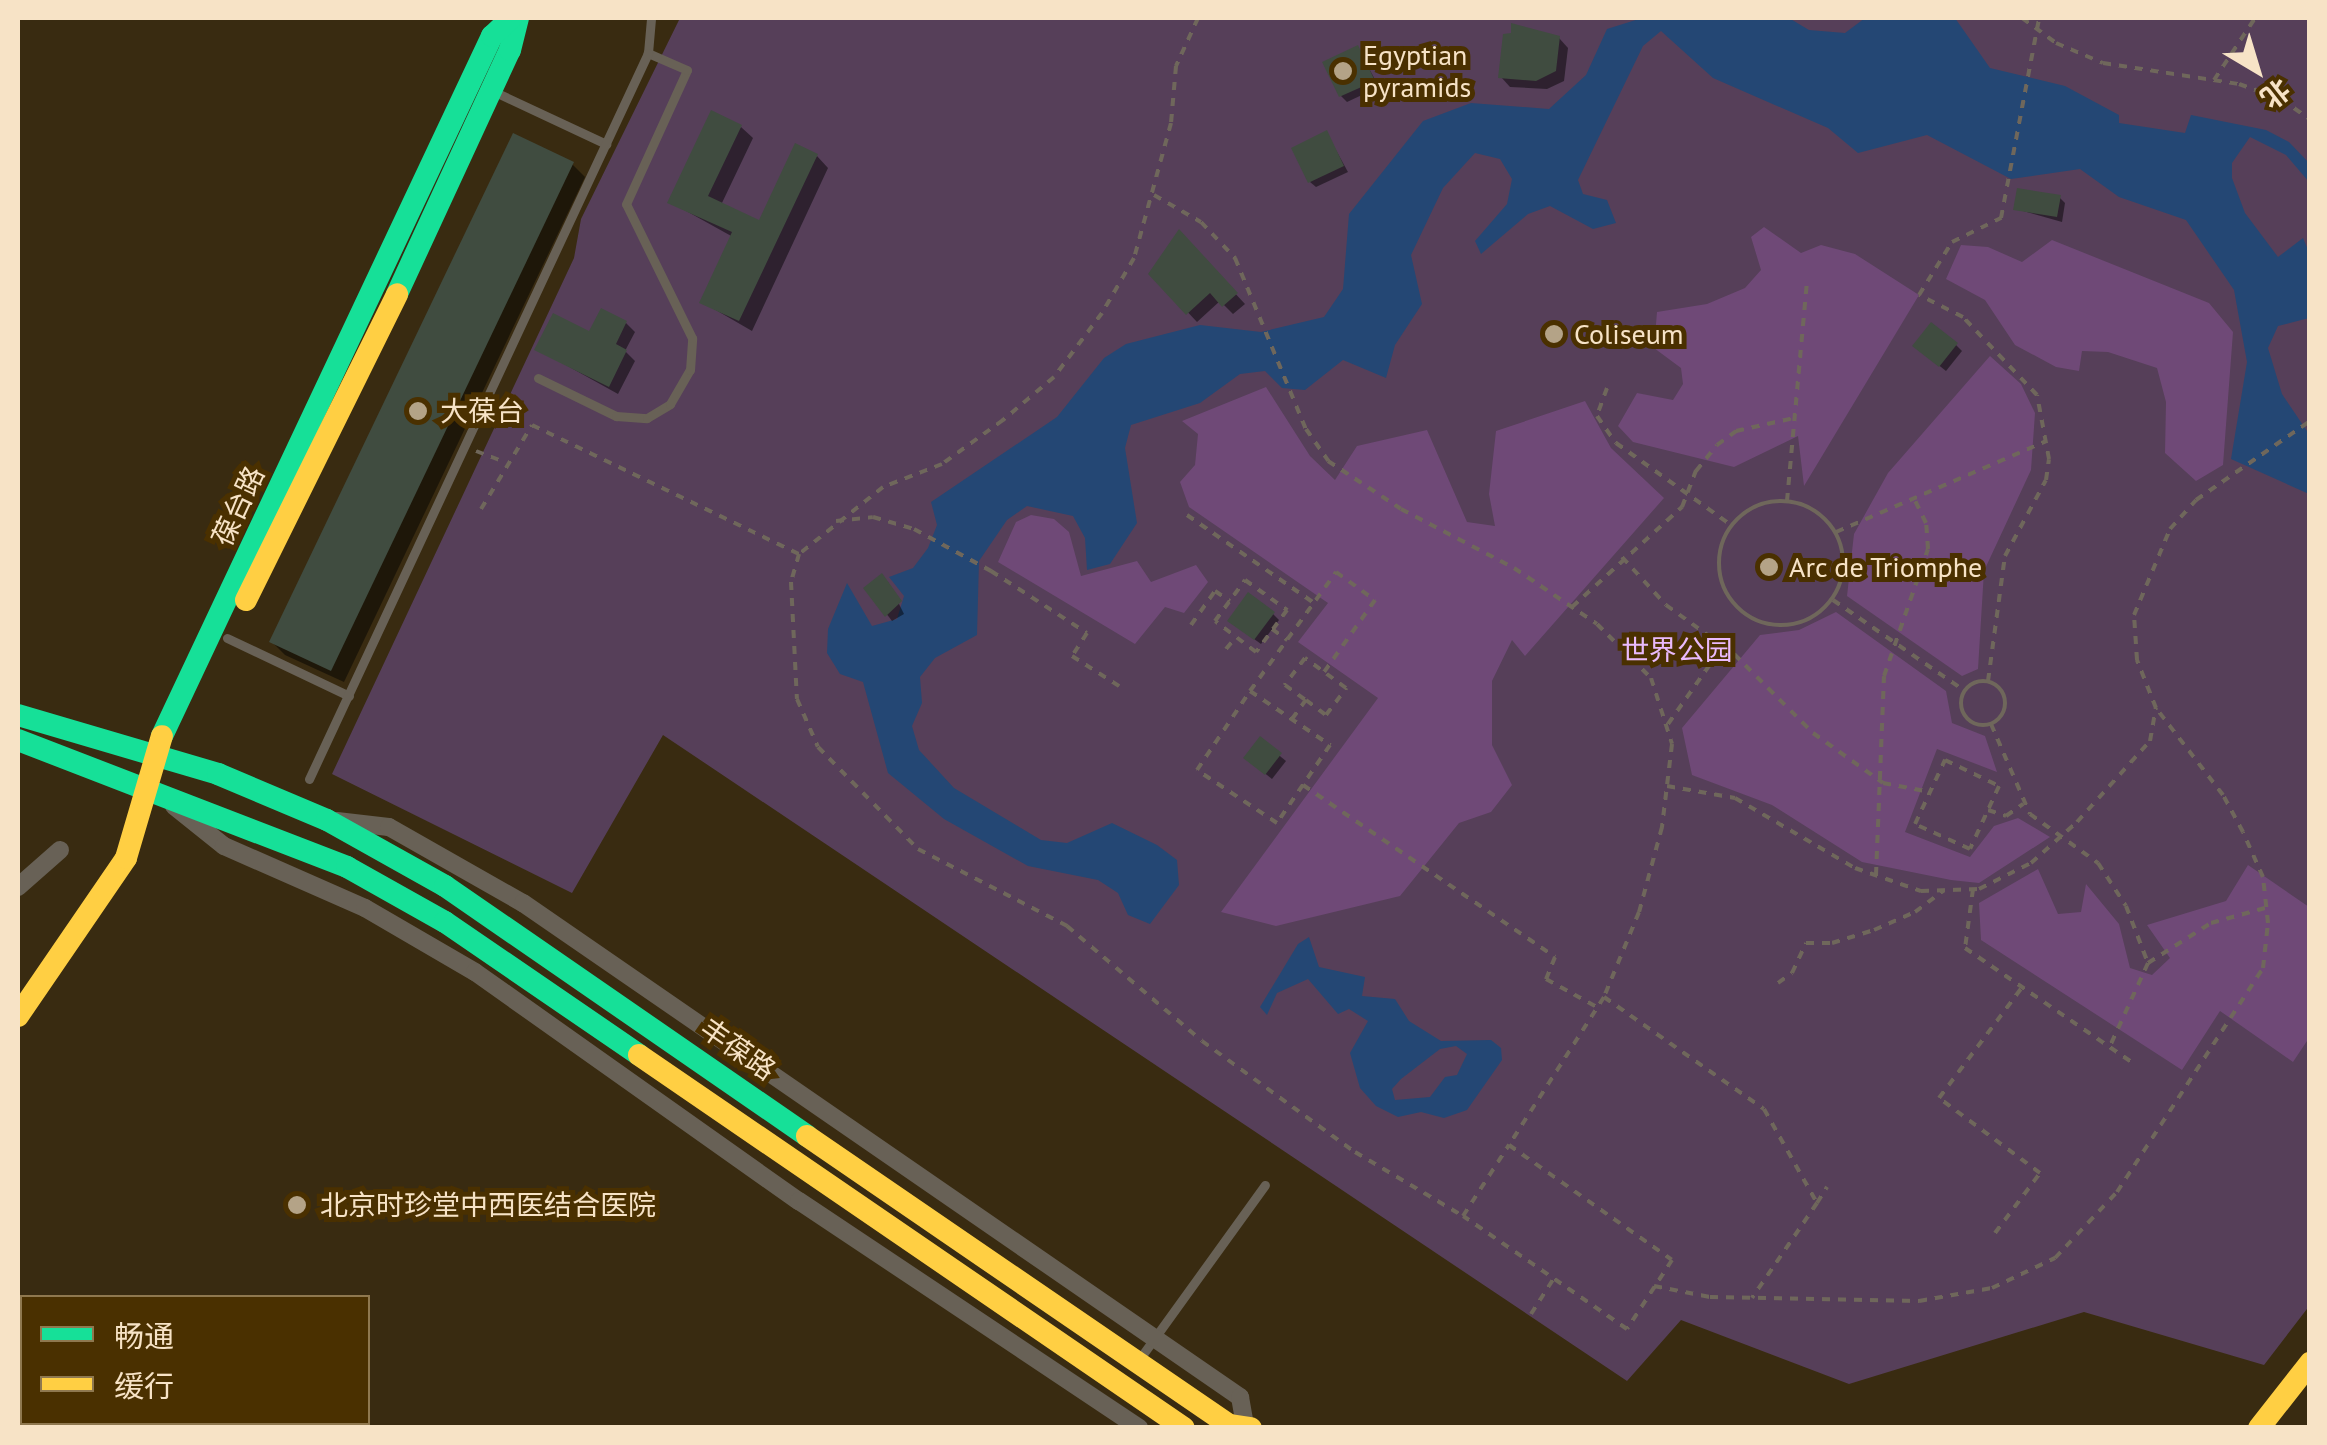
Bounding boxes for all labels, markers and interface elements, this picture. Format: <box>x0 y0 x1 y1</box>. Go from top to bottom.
north arrow <box>2207 20 2307 120</box>
place label: Egyptian pyramids <box>1363 38 1471 104</box>
marker: Egyptian pyramids <box>1332 60 1354 82</box>
text: 北 <box>2253 71 2298 117</box>
place label: Coliseum <box>1574 317 1684 351</box>
marker: Coliseum <box>1543 323 1565 345</box>
place label: 大葆台 <box>440 394 524 428</box>
marker: 大葆台 <box>405 398 431 424</box>
street label: 葆台路 <box>205 461 271 551</box>
place label: Arc de Triomphe <box>1789 550 1984 584</box>
marker: Arc de Triomphe <box>1758 556 1780 578</box>
park label: 世界公园 <box>1621 633 1733 667</box>
street label: 丰葆路 <box>694 1011 782 1087</box>
place label: 北京时珍堂中西医结合医院 <box>320 1188 656 1222</box>
marker: 北京时珍堂中西医结合医院 <box>284 1192 310 1218</box>
legend <box>20 1295 370 1425</box>
text: 畅通 <box>114 1316 174 1355</box>
text: 缓行 <box>114 1366 174 1405</box>

